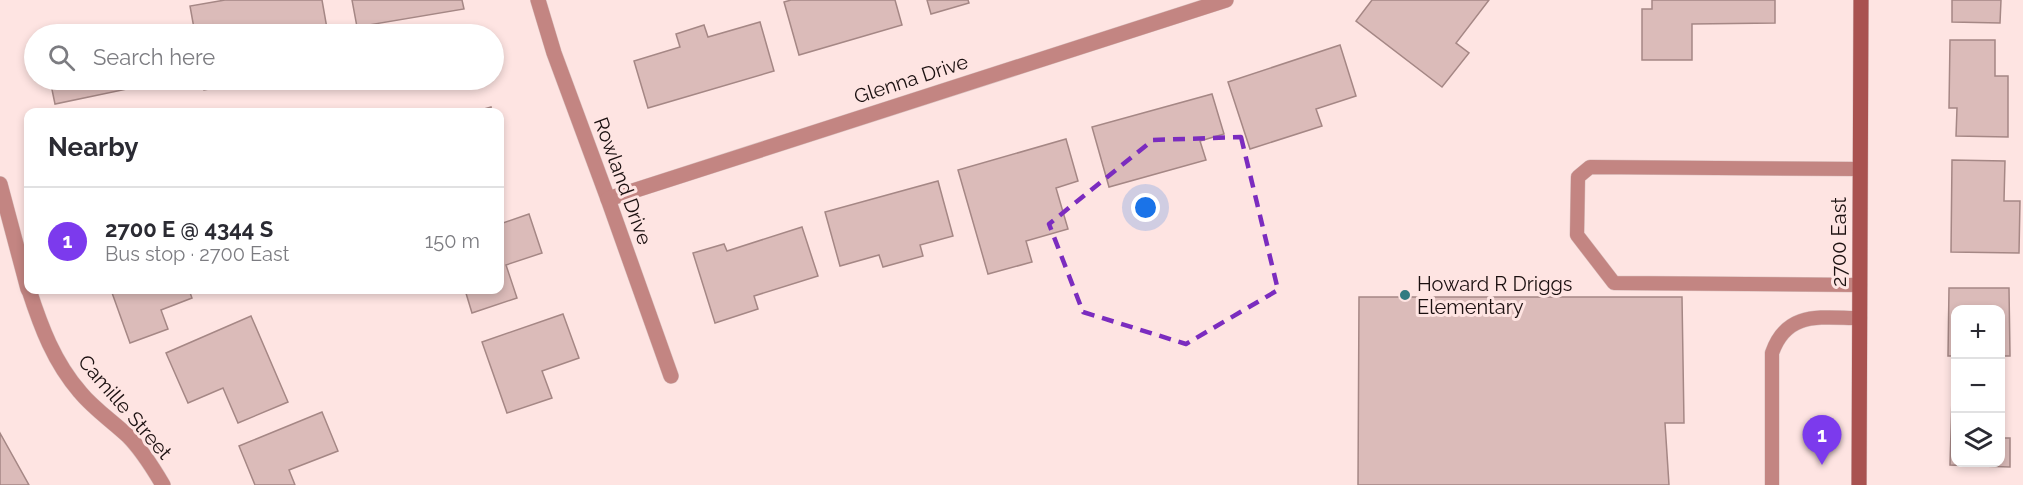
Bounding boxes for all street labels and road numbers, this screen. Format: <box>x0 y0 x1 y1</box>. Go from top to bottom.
street label: Glenna Drive <box>851 49 971 109</box>
street label: Rowland Drive <box>589 114 657 248</box>
street label: 2700 East <box>1827 197 1851 287</box>
street label: Camille Street <box>73 350 177 464</box>

